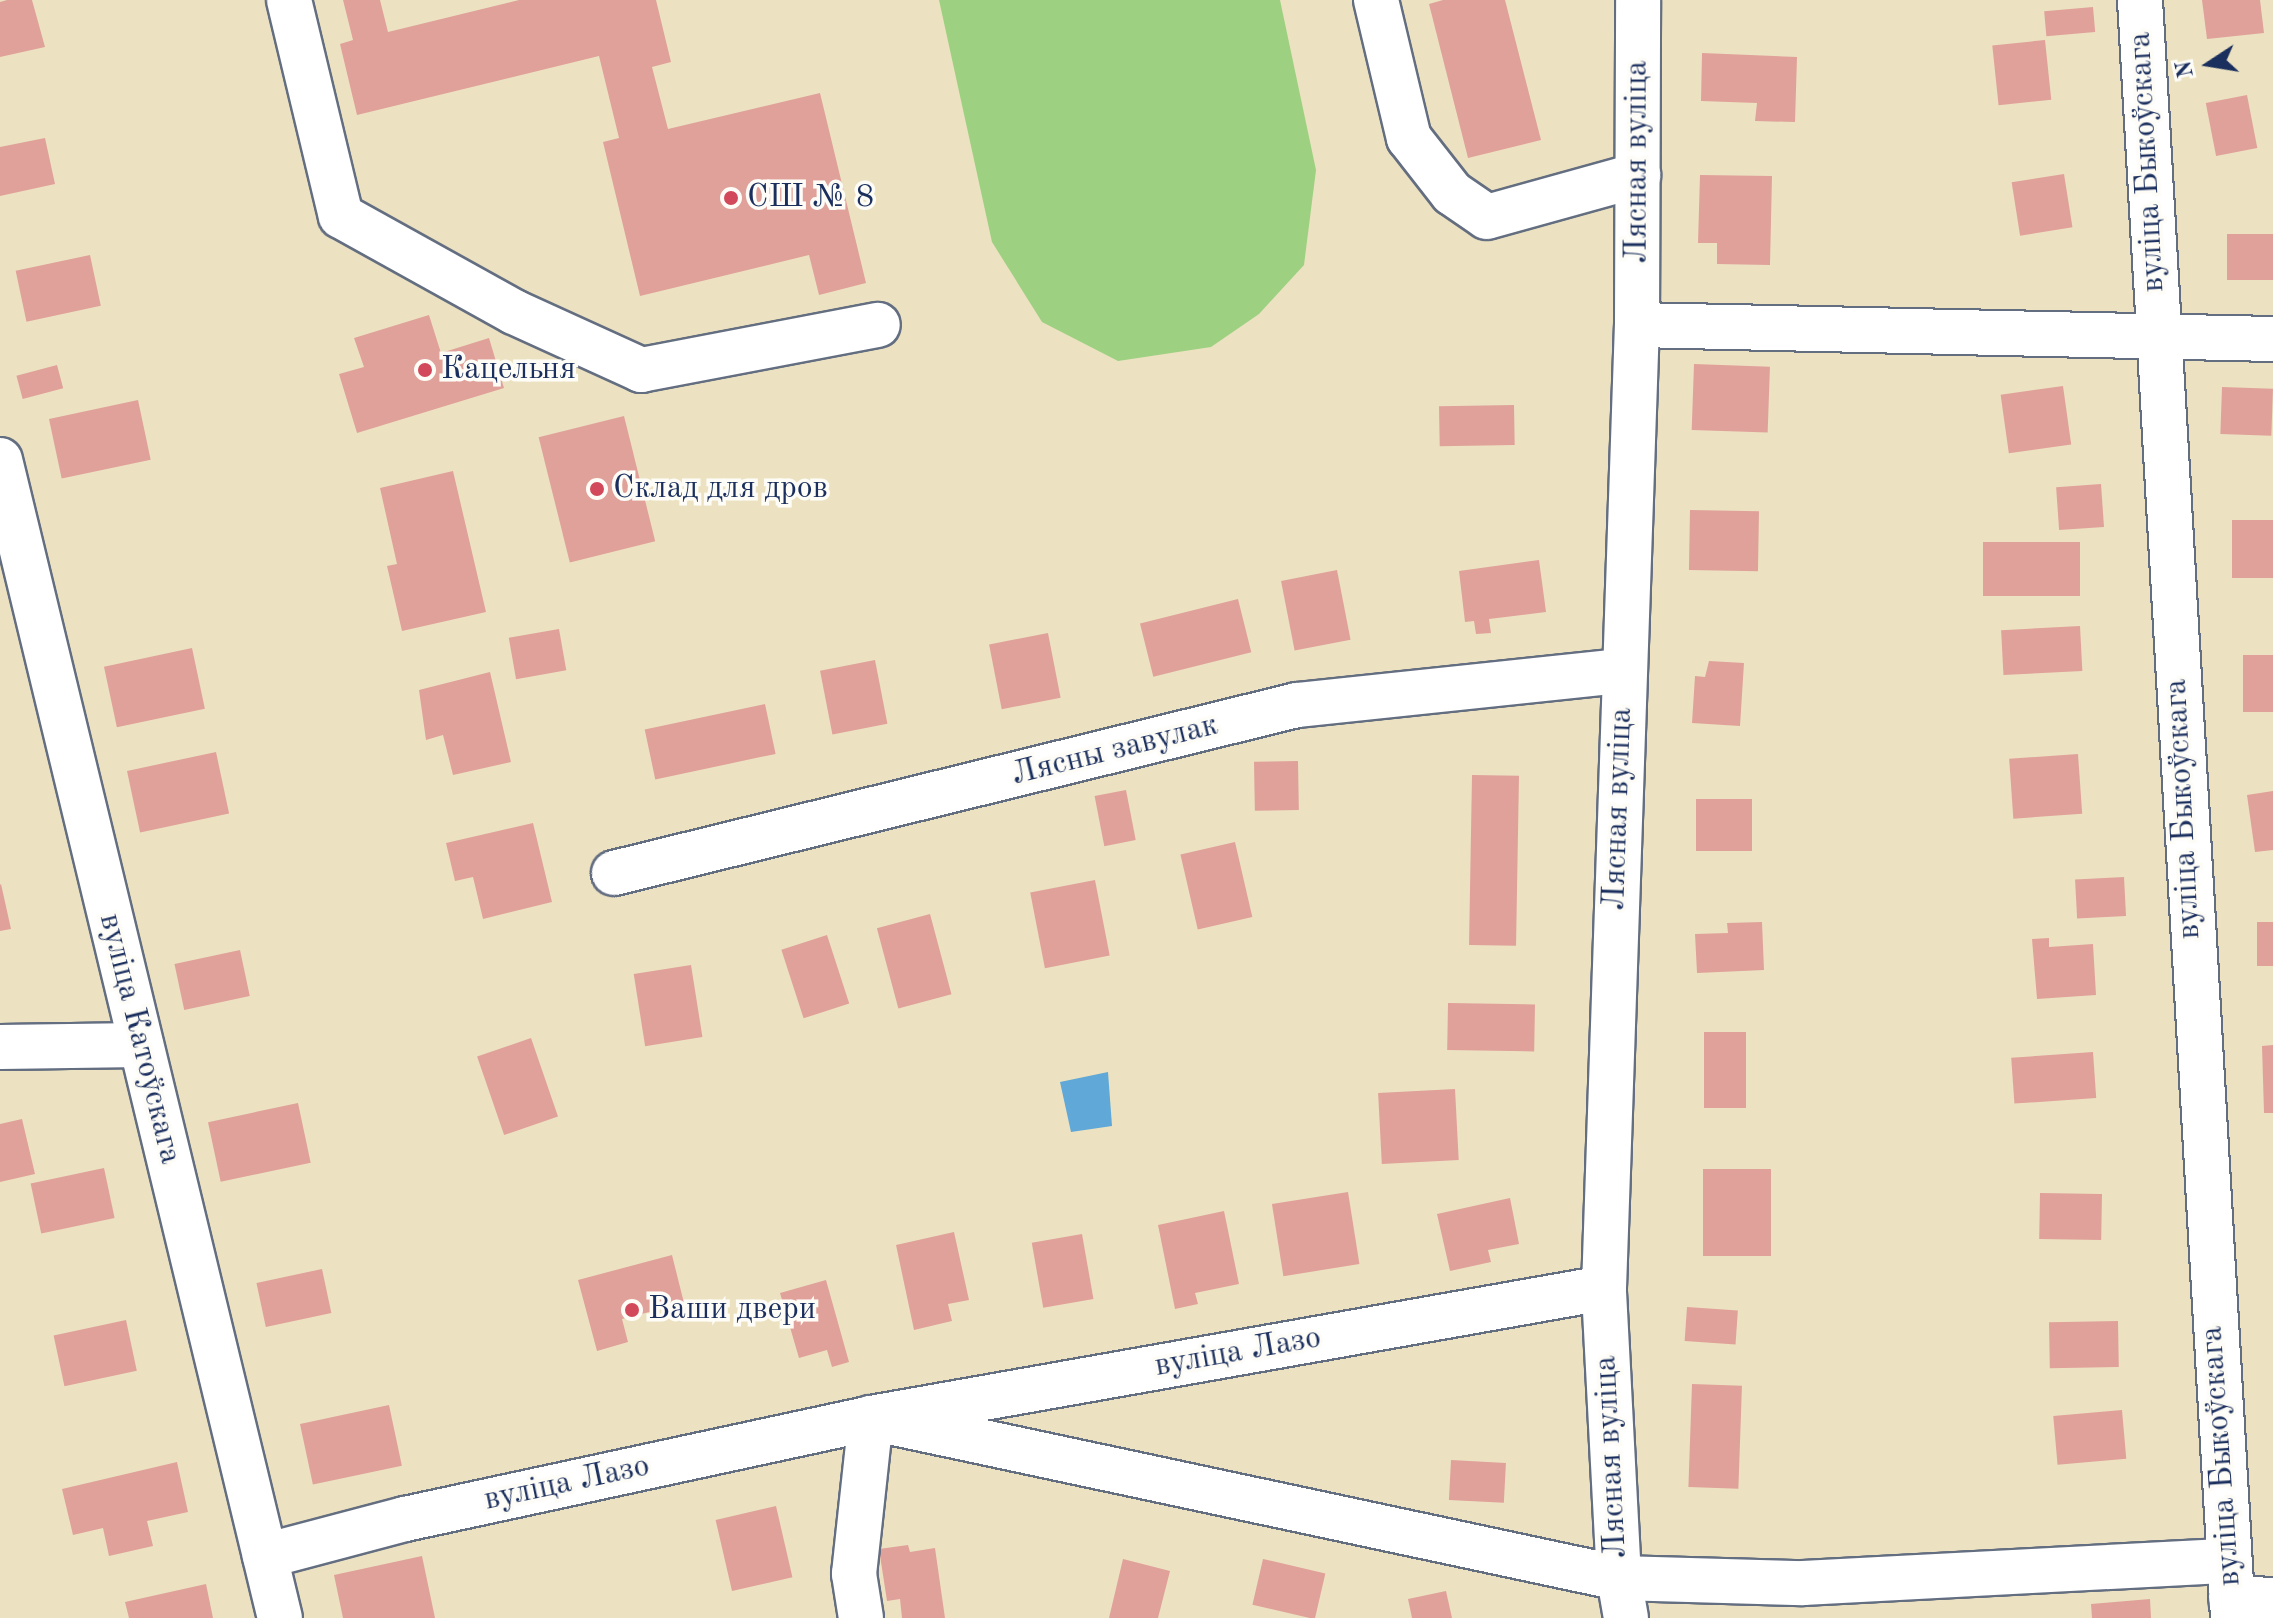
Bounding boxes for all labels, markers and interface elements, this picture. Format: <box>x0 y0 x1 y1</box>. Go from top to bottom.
north arrow <box>2169 24 2249 104</box>
street label: вуліца Быкоўскага <box>2122 31 2174 293</box>
text: N <box>2173 58 2198 79</box>
street label: Лясная вуліца <box>1619 60 1657 264</box>
place label: СШ № 8 <box>747 179 874 217</box>
marker: СШ № 8 <box>722 189 740 207</box>
place label: Кацельня <box>441 351 576 389</box>
marker: Кацельня <box>416 361 434 379</box>
place label: Склад для дров <box>613 470 828 508</box>
marker: Склад для дров <box>588 480 606 498</box>
street label: вуліца Быкоўскага <box>2158 678 2210 940</box>
street label: Лясны завулак <box>1008 707 1222 795</box>
street label: Лясная вуліца <box>1596 707 1642 911</box>
street label: вуліца Катоўскага <box>89 910 189 1168</box>
place label: Ваши двери <box>648 1291 816 1329</box>
marker: Ваши двери <box>623 1301 641 1319</box>
street label: вуліца Лазо <box>1152 1319 1324 1387</box>
street label: вуліца Быкоўскага <box>2194 1325 2250 1587</box>
street label: Лясная вуліца <box>1588 1355 1636 1559</box>
street label: вуліца Лазо <box>481 1448 653 1520</box>

